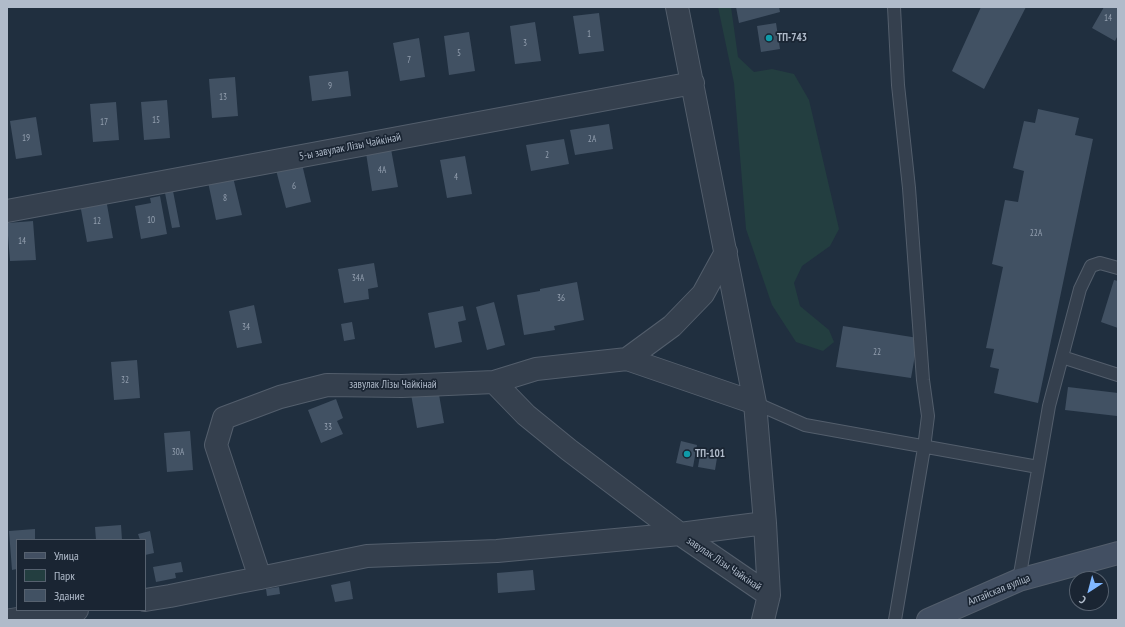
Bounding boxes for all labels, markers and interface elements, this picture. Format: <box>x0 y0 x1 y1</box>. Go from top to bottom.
house number: 14 <box>1104 13 1112 23</box>
house number: 1 <box>587 29 591 39</box>
place label: ТП-743 <box>777 31 807 45</box>
marker: ТП-743 <box>764 33 774 43</box>
house number: 3 <box>523 38 527 48</box>
house number: 5 <box>457 48 461 58</box>
house number: 7 <box>407 55 411 65</box>
house number: 9 <box>328 81 332 91</box>
house number: 13 <box>219 92 227 102</box>
house number: 15 <box>152 115 160 125</box>
house number: 17 <box>100 117 108 127</box>
street label: 5-ы завулак Лізы Чайкінай <box>298 131 402 163</box>
house number: 19 <box>22 133 30 143</box>
house number: 2А <box>588 134 596 144</box>
house number: 2 <box>545 150 549 160</box>
house number: 4А <box>378 165 386 175</box>
house number: 4 <box>454 172 458 182</box>
house number: 6 <box>292 181 296 191</box>
house number: 8 <box>223 193 227 203</box>
house number: 10 <box>147 215 155 225</box>
house number: 12 <box>93 216 101 226</box>
house number: 22А <box>1030 228 1042 238</box>
house number: 14 <box>18 236 26 246</box>
house number: 34А <box>352 273 364 283</box>
house number: 36 <box>557 293 565 303</box>
house number: 34 <box>242 322 250 332</box>
house number: 22 <box>873 347 881 357</box>
house number: 32 <box>121 375 129 385</box>
street label: завулак Лізы Чайкінай <box>349 378 437 392</box>
house number: 33 <box>324 422 332 432</box>
house number: 30А <box>172 447 184 457</box>
place label: ТП-101 <box>695 447 725 461</box>
marker: ТП-101 <box>682 449 692 459</box>
street label: завулак Лізы Чайкінай <box>684 534 764 594</box>
legend <box>16 539 146 611</box>
text: Улица <box>54 548 79 563</box>
text: Парк <box>54 568 75 583</box>
north arrow <box>1069 571 1109 611</box>
street label: Алтайская вуліца <box>966 572 1032 608</box>
text: Здание <box>54 588 85 603</box>
text: С <box>1076 593 1089 607</box>

